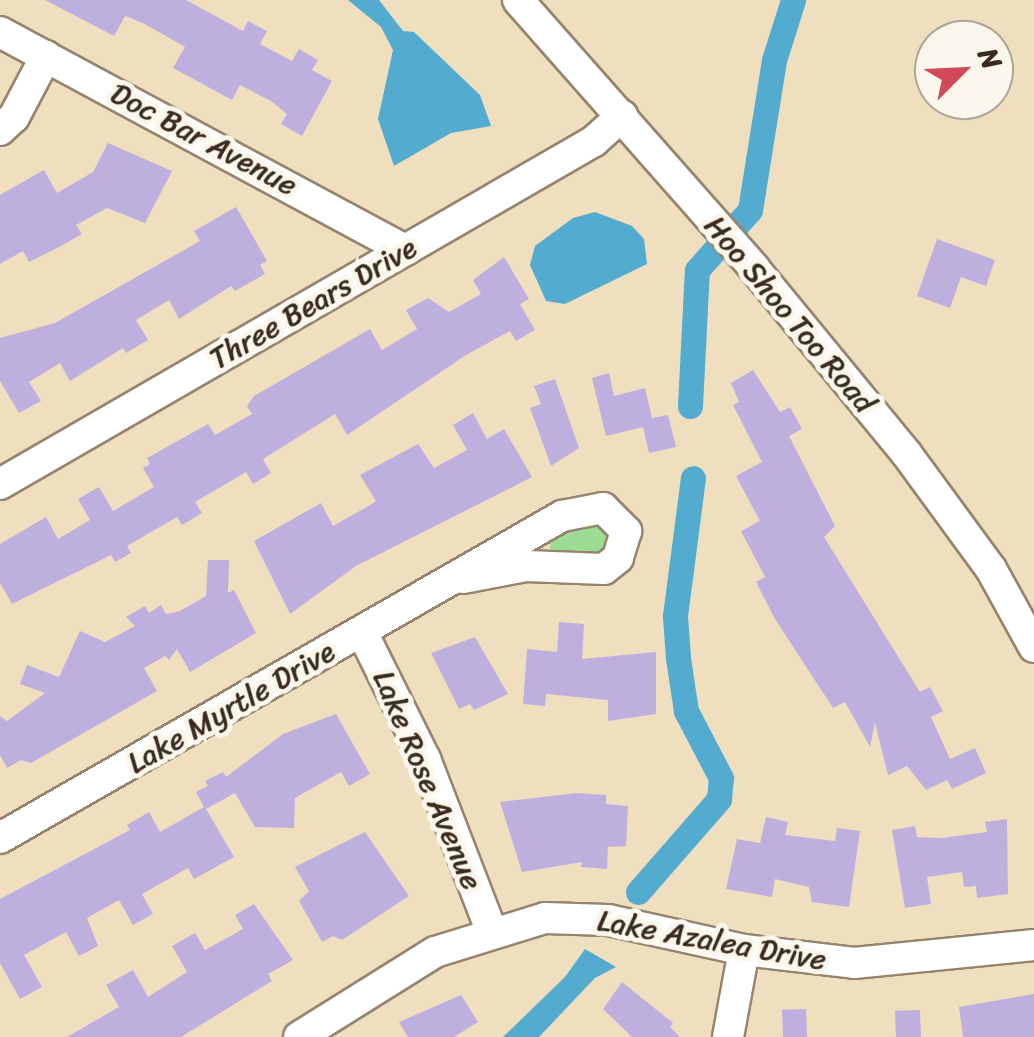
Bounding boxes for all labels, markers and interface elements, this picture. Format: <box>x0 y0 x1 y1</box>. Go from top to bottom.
north arrow <box>914 20 1014 120</box>
text: N <box>964 40 1016 77</box>
street label: Doc Bar Avenue <box>105 75 303 203</box>
street label: Hoo Shoo Too Road <box>696 207 884 421</box>
street label: Three Bears Drive <box>202 229 424 377</box>
street label: Lake Myrtle Drive <box>121 633 341 781</box>
street label: Lake Rose Avenue <box>366 665 490 895</box>
street label: Lake Azalea Drive <box>595 902 829 978</box>

